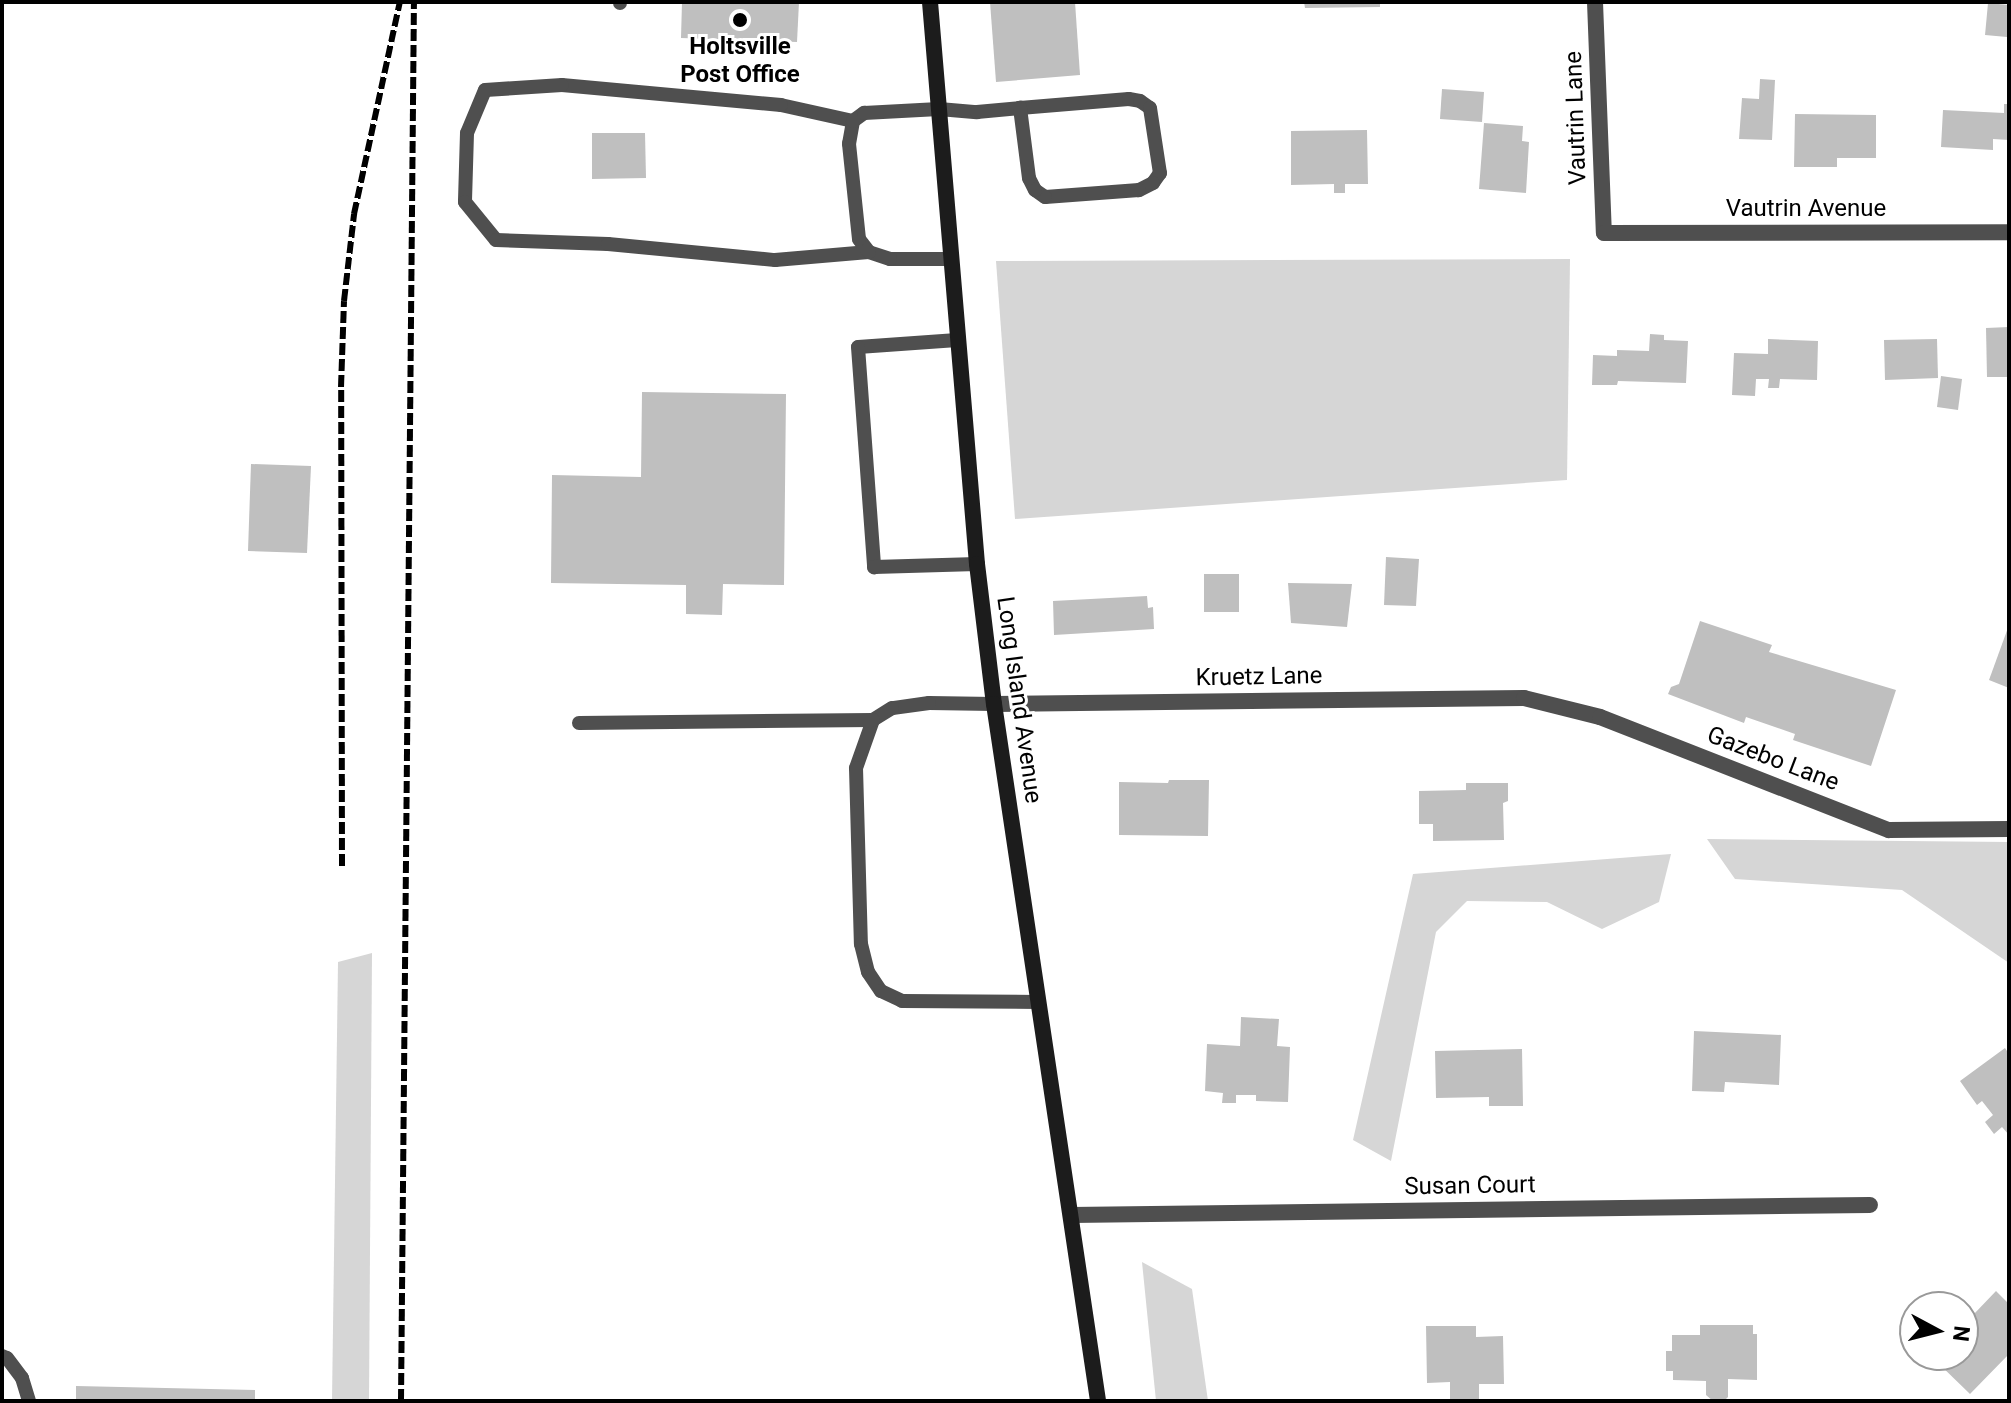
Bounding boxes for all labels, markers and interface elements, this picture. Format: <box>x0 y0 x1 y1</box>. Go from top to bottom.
marker: Holtsville Post Office <box>731 11 749 29</box>
place label: Holtsville Post Office <box>680 33 800 89</box>
street label: Vautrin Lane <box>1559 51 1593 185</box>
street label: Vautrin Avenue <box>1726 195 1886 223</box>
street label: Long Island Avenue <box>990 595 1048 805</box>
street label: Kruetz Lane <box>1195 661 1323 693</box>
street label: Gazebo Lane <box>1703 721 1843 797</box>
street label: Susan Court <box>1404 1170 1536 1202</box>
north arrow <box>1899 1291 1979 1371</box>
text: N <box>1948 1325 1975 1343</box>

